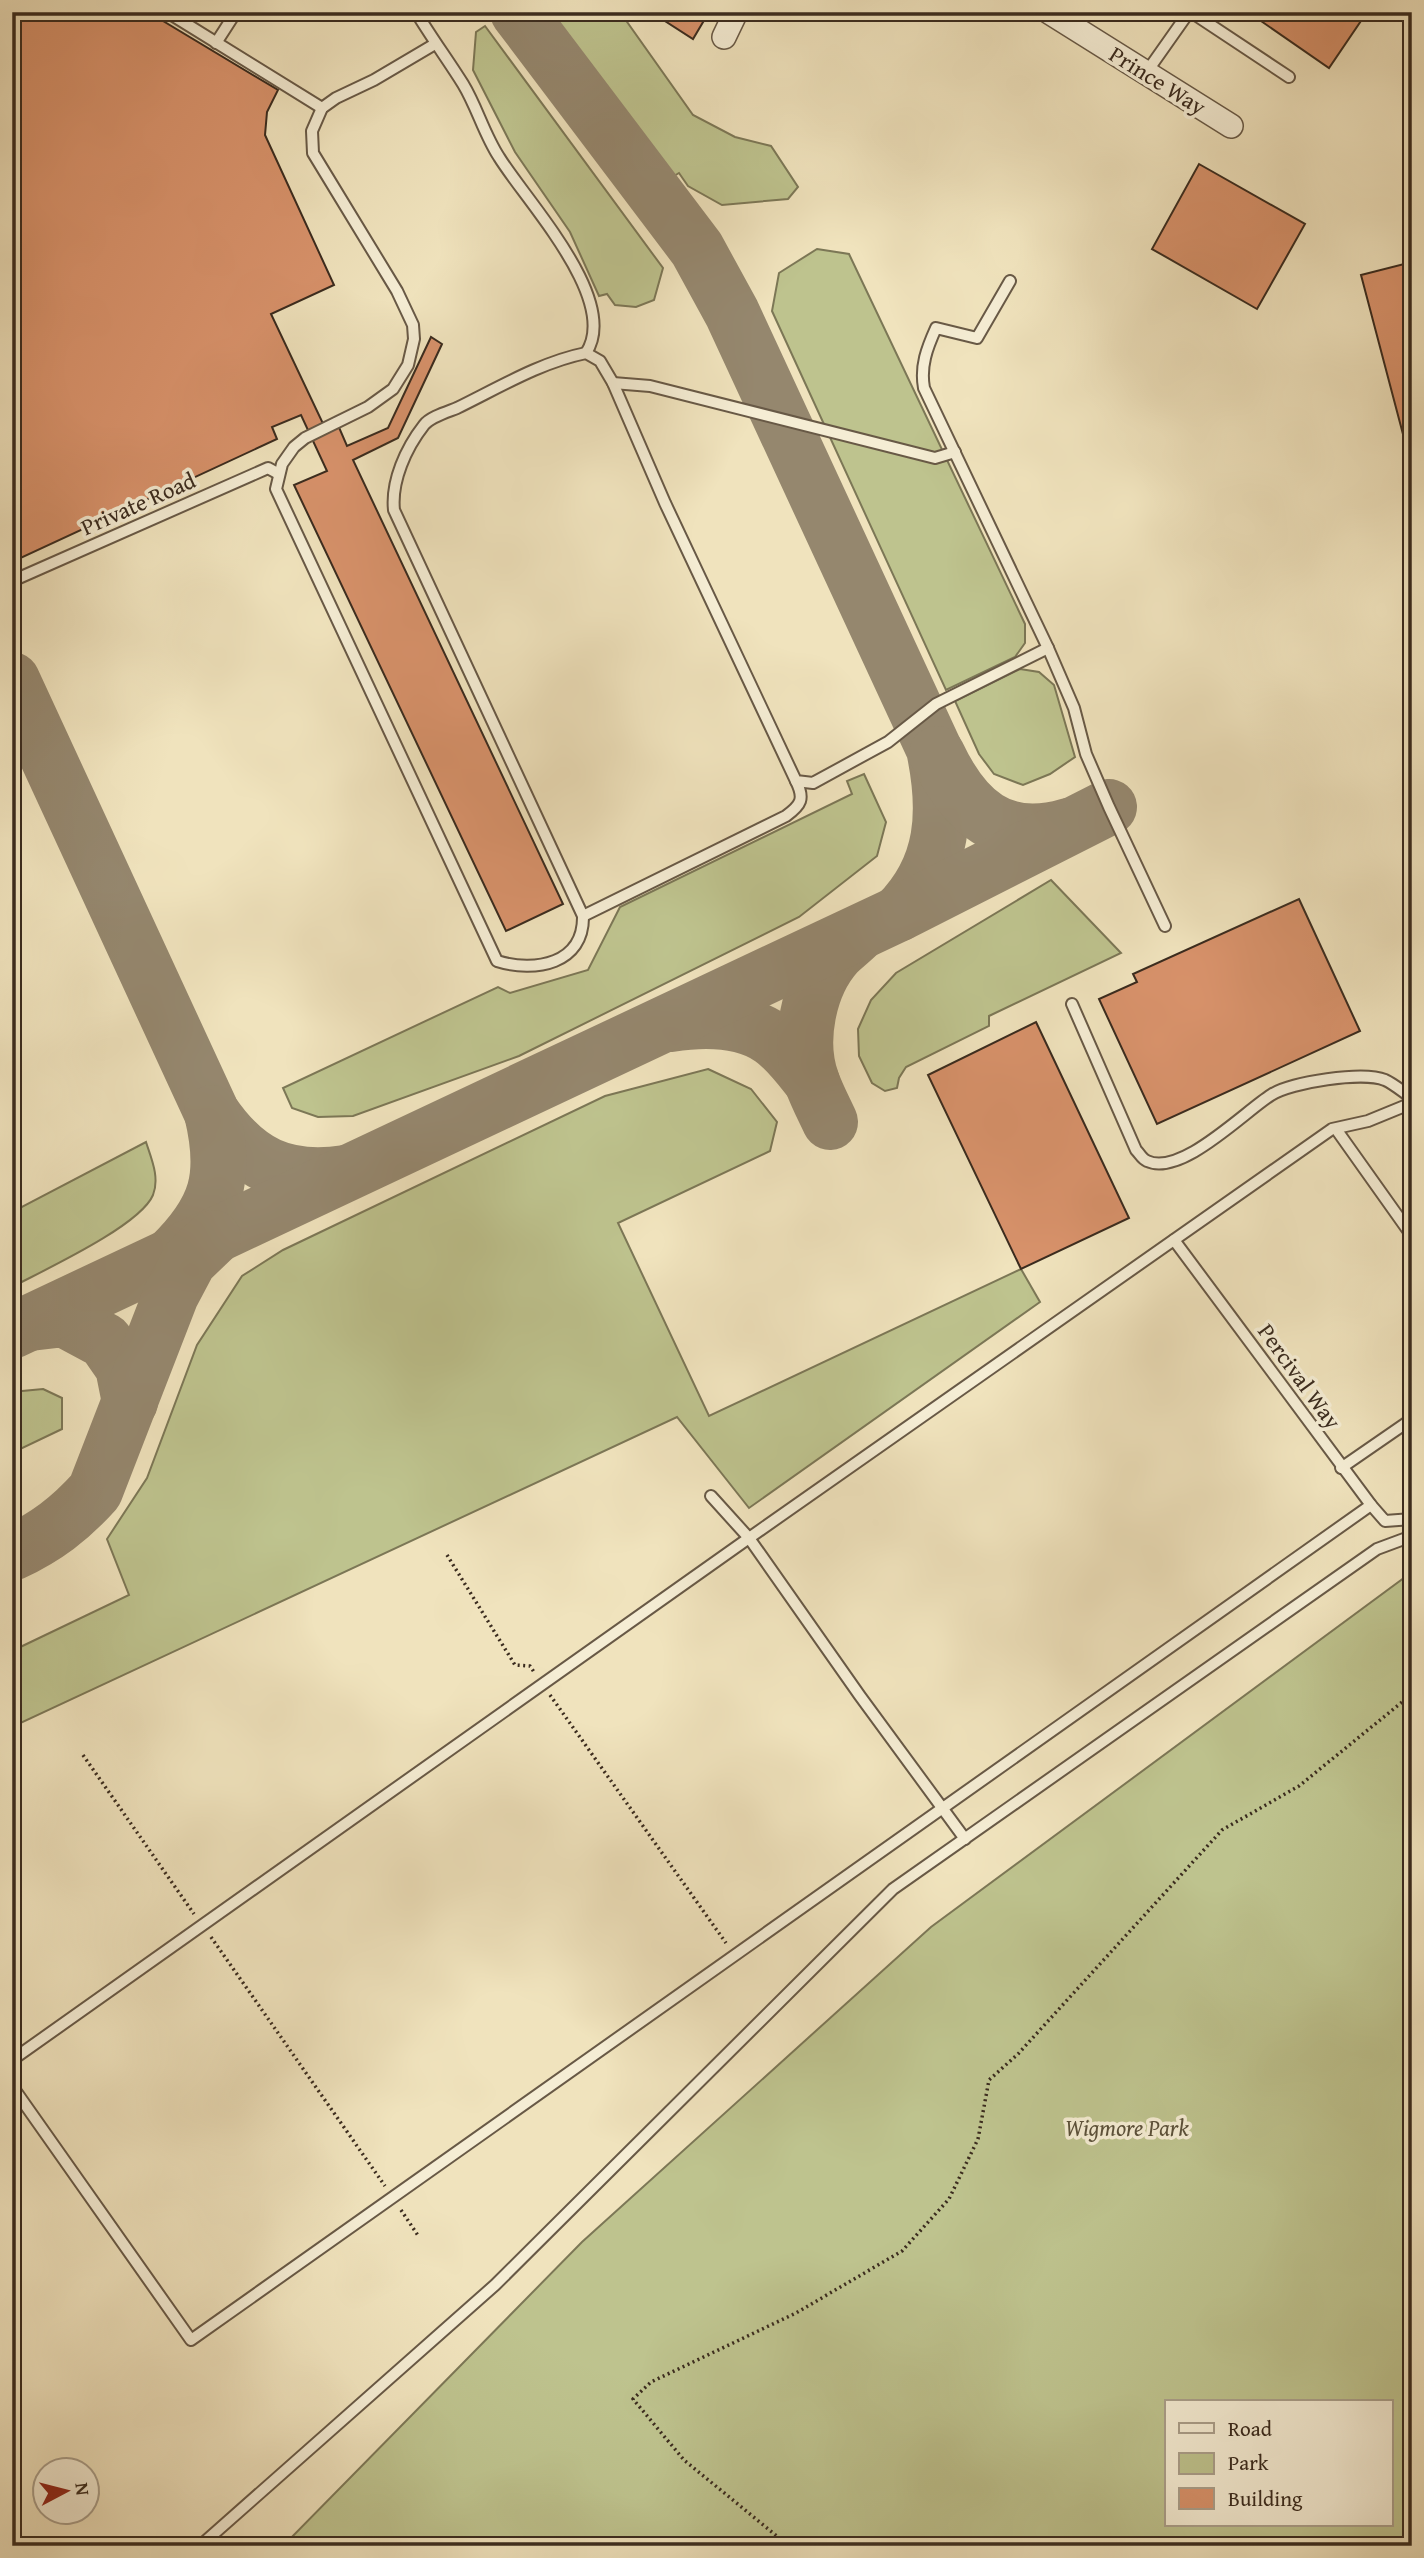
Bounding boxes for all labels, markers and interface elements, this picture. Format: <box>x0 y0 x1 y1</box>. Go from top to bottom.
street label: Prince Way <box>1103 37 1213 123</box>
street label: Private Road <box>75 463 201 543</box>
street label: Percival Way <box>1250 1316 1350 1436</box>
park label: Wigmore Park <box>1065 2111 1189 2144</box>
legend <box>1165 2400 1392 2526</box>
text: Road <box>1228 2413 1273 2444</box>
text: Park <box>1228 2447 1269 2478</box>
north arrow <box>32 2456 102 2526</box>
text: N <box>68 2481 98 2497</box>
text: Building <box>1228 2483 1303 2514</box>

